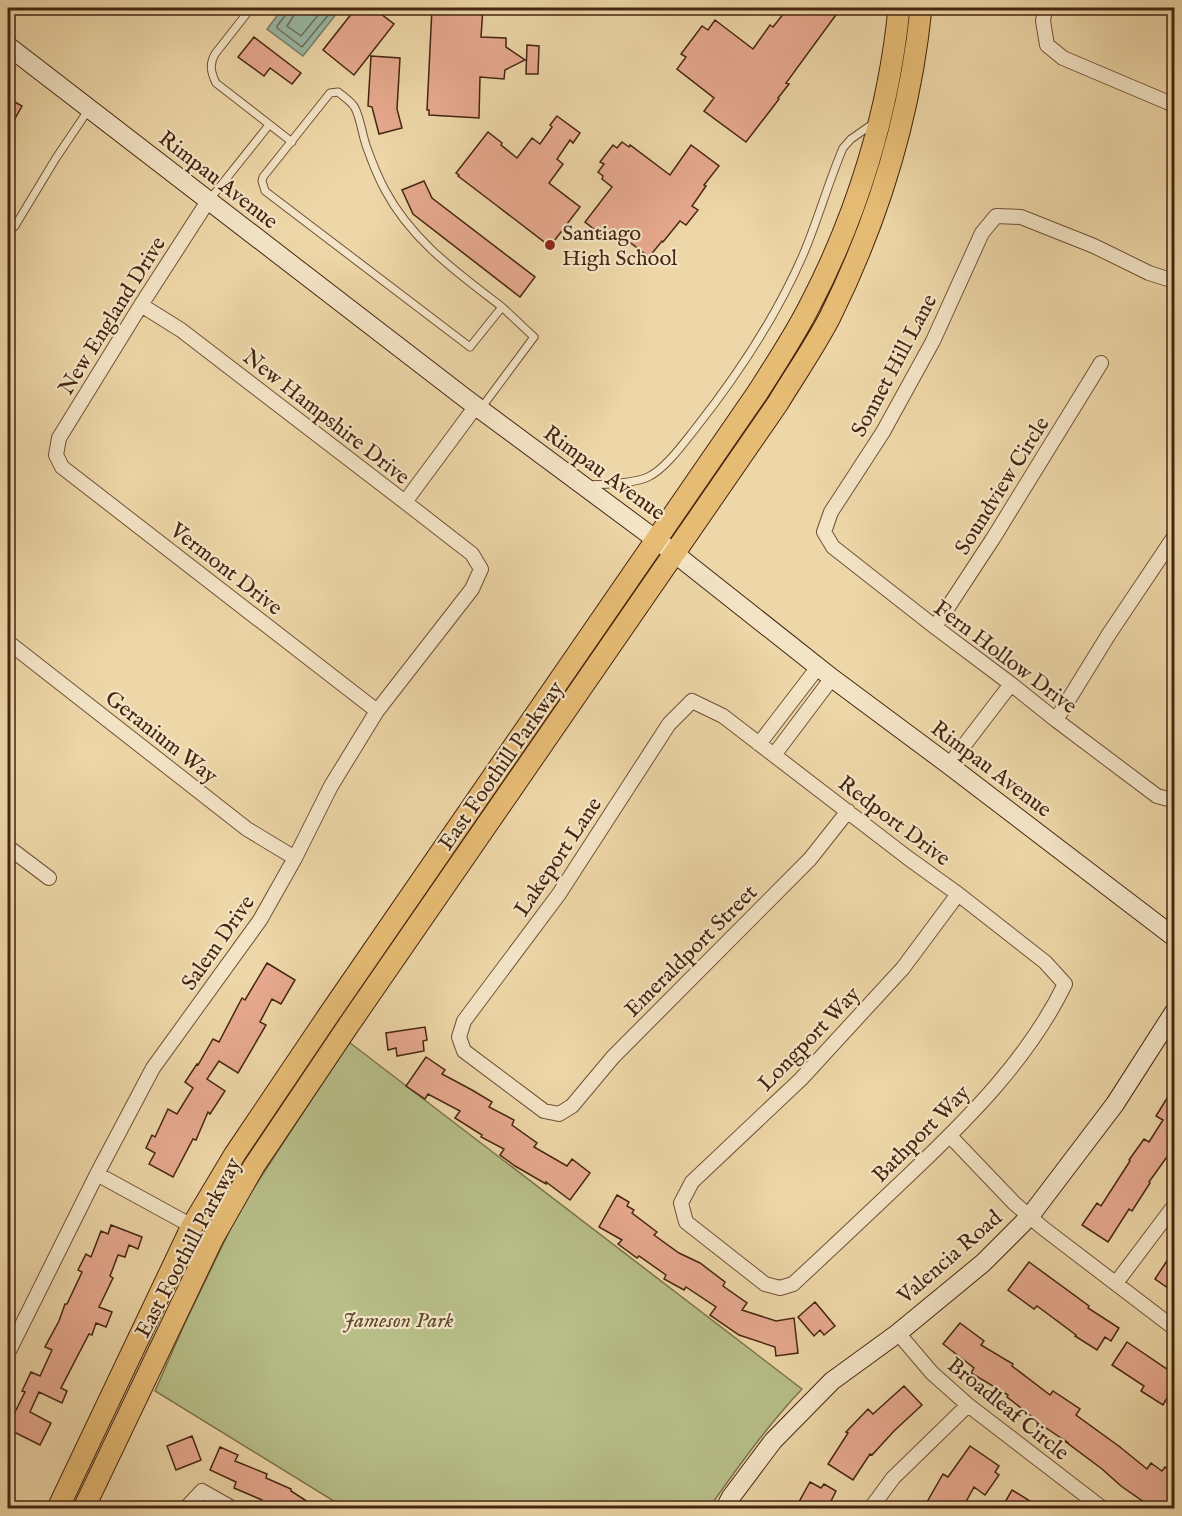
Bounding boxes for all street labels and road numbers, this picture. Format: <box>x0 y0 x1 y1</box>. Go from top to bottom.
street label: Rimpau Avenue <box>152 125 283 236</box>
street label: New England Drive <box>53 232 173 401</box>
street label: Sonnet Hill Lane <box>845 290 944 442</box>
street label: New Hampshire Drive <box>237 344 415 492</box>
street label: Soundview Circle <box>949 412 1056 560</box>
street label: Rimpau Avenue <box>537 420 670 527</box>
street label: Vermont Drive <box>163 516 288 622</box>
street label: Fern Hollow Drive <box>927 594 1082 721</box>
street label: East Foothill Parkway <box>433 676 571 856</box>
street label: Geranium Way <box>99 685 223 790</box>
street label: Rimpau Avenue <box>925 715 1057 824</box>
street label: Redport Drive <box>832 770 956 873</box>
street label: Lakeport Lane <box>508 792 609 922</box>
street label: Emeraldport Street <box>619 879 764 1024</box>
street label: Salem Drive <box>176 890 262 996</box>
street label: Longport Way <box>752 981 867 1098</box>
street label: Bathport Way <box>867 1079 976 1189</box>
street label: East Foothill Parkway <box>129 1153 248 1343</box>
street label: Valencia Road <box>891 1204 1009 1311</box>
street label: Broadleaf Circle <box>941 1352 1074 1467</box>

